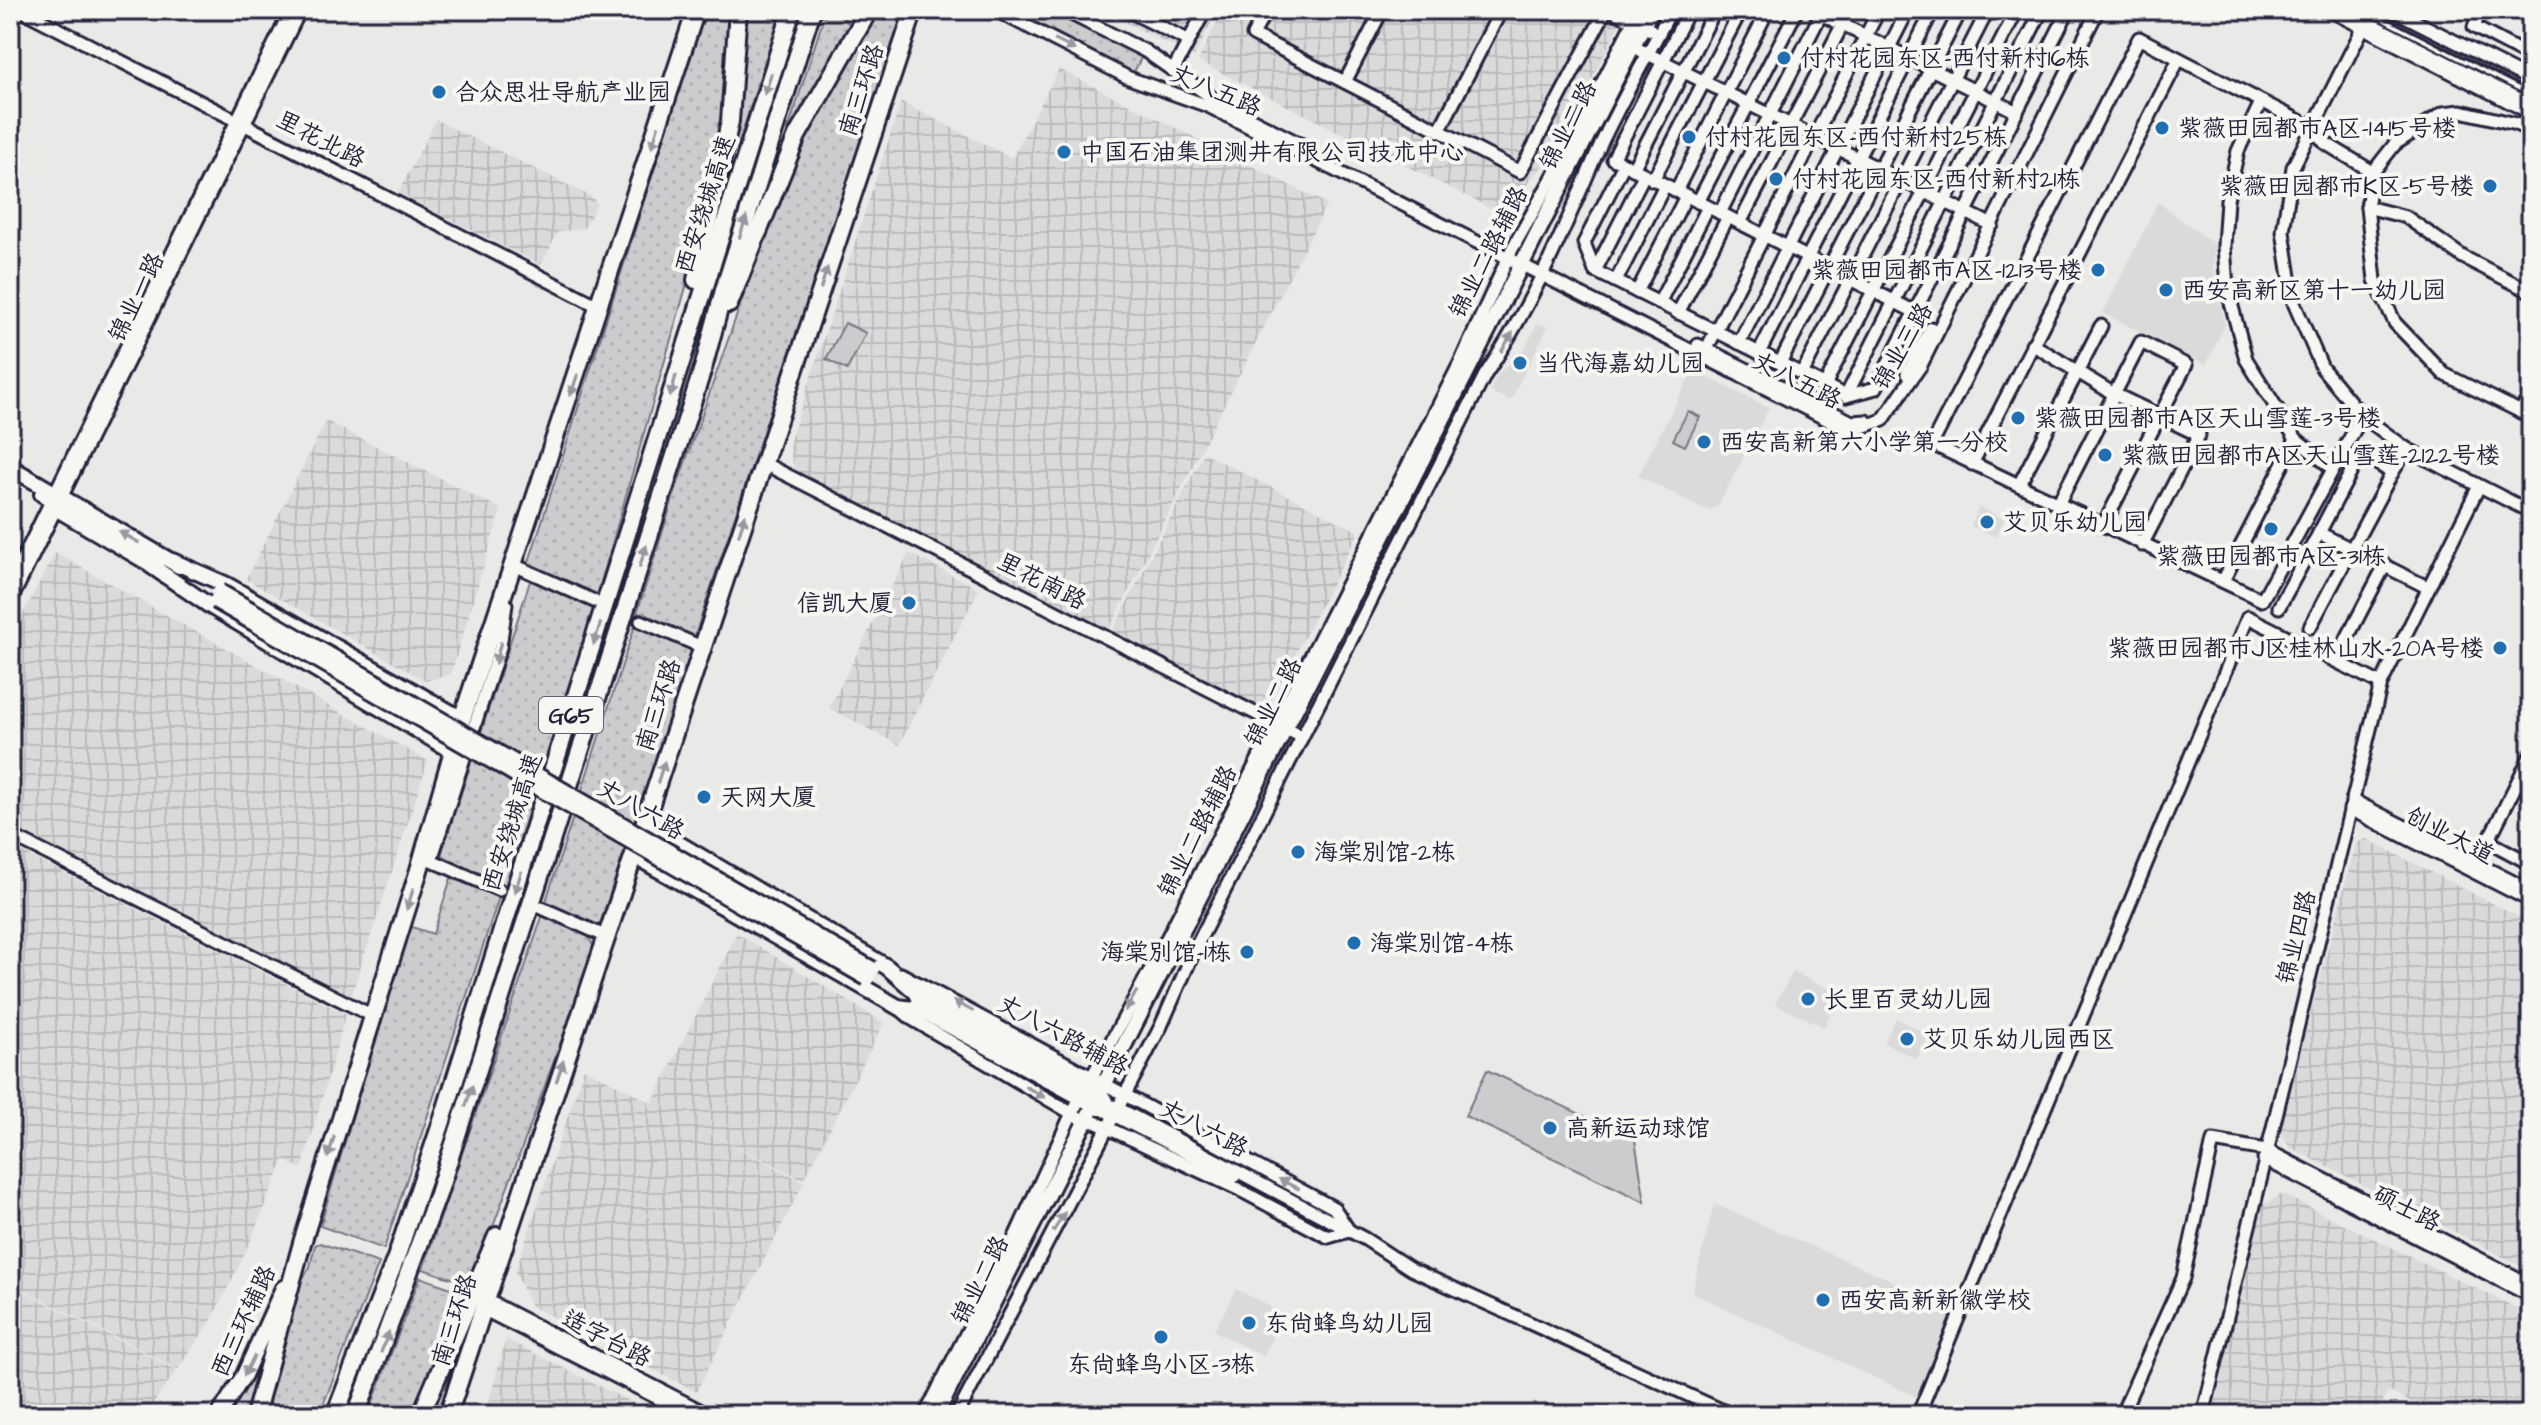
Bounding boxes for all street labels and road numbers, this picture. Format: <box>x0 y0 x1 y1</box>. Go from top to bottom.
street label: 南三环路 <box>831 39 893 141</box>
street label: 丈八五路 <box>1165 57 1266 125</box>
street label: 锦业二路 <box>1532 75 1606 176</box>
street label: 里花北路 <box>270 103 371 177</box>
street label: 西安绕城高速 <box>668 131 744 278</box>
street label: 锦业二路辅路 <box>1441 181 1537 324</box>
street label: 锦业一路 <box>101 247 173 348</box>
street label: 锦业三路 <box>1864 296 1942 397</box>
street label: 丈八五路 <box>1746 344 1847 418</box>
street label: 里花南路 <box>991 545 1092 619</box>
street label: 锦业二路 <box>1237 652 1311 753</box>
street label: 南三环路 <box>628 654 690 756</box>
road number: G65 <box>539 697 603 733</box>
street label: 西安绕城高速 <box>475 749 551 896</box>
street label: 锦业二路辅路 <box>1150 760 1246 903</box>
street label: 丈八六路 <box>590 771 691 849</box>
street label: 创业大道 <box>2399 799 2500 873</box>
street label: 锦业四路 <box>2269 887 2325 988</box>
street label: 丈八六路辅路 <box>991 987 1134 1085</box>
street label: 丈八六路 <box>1153 1091 1254 1166</box>
street label: 硕士路 <box>2367 1177 2446 1240</box>
street label: 锦业二路 <box>944 1230 1018 1331</box>
street label: 西三环辅路 <box>203 1260 285 1383</box>
street label: 南三环路 <box>424 1269 486 1371</box>
street label: 造字台路 <box>556 1302 657 1376</box>

